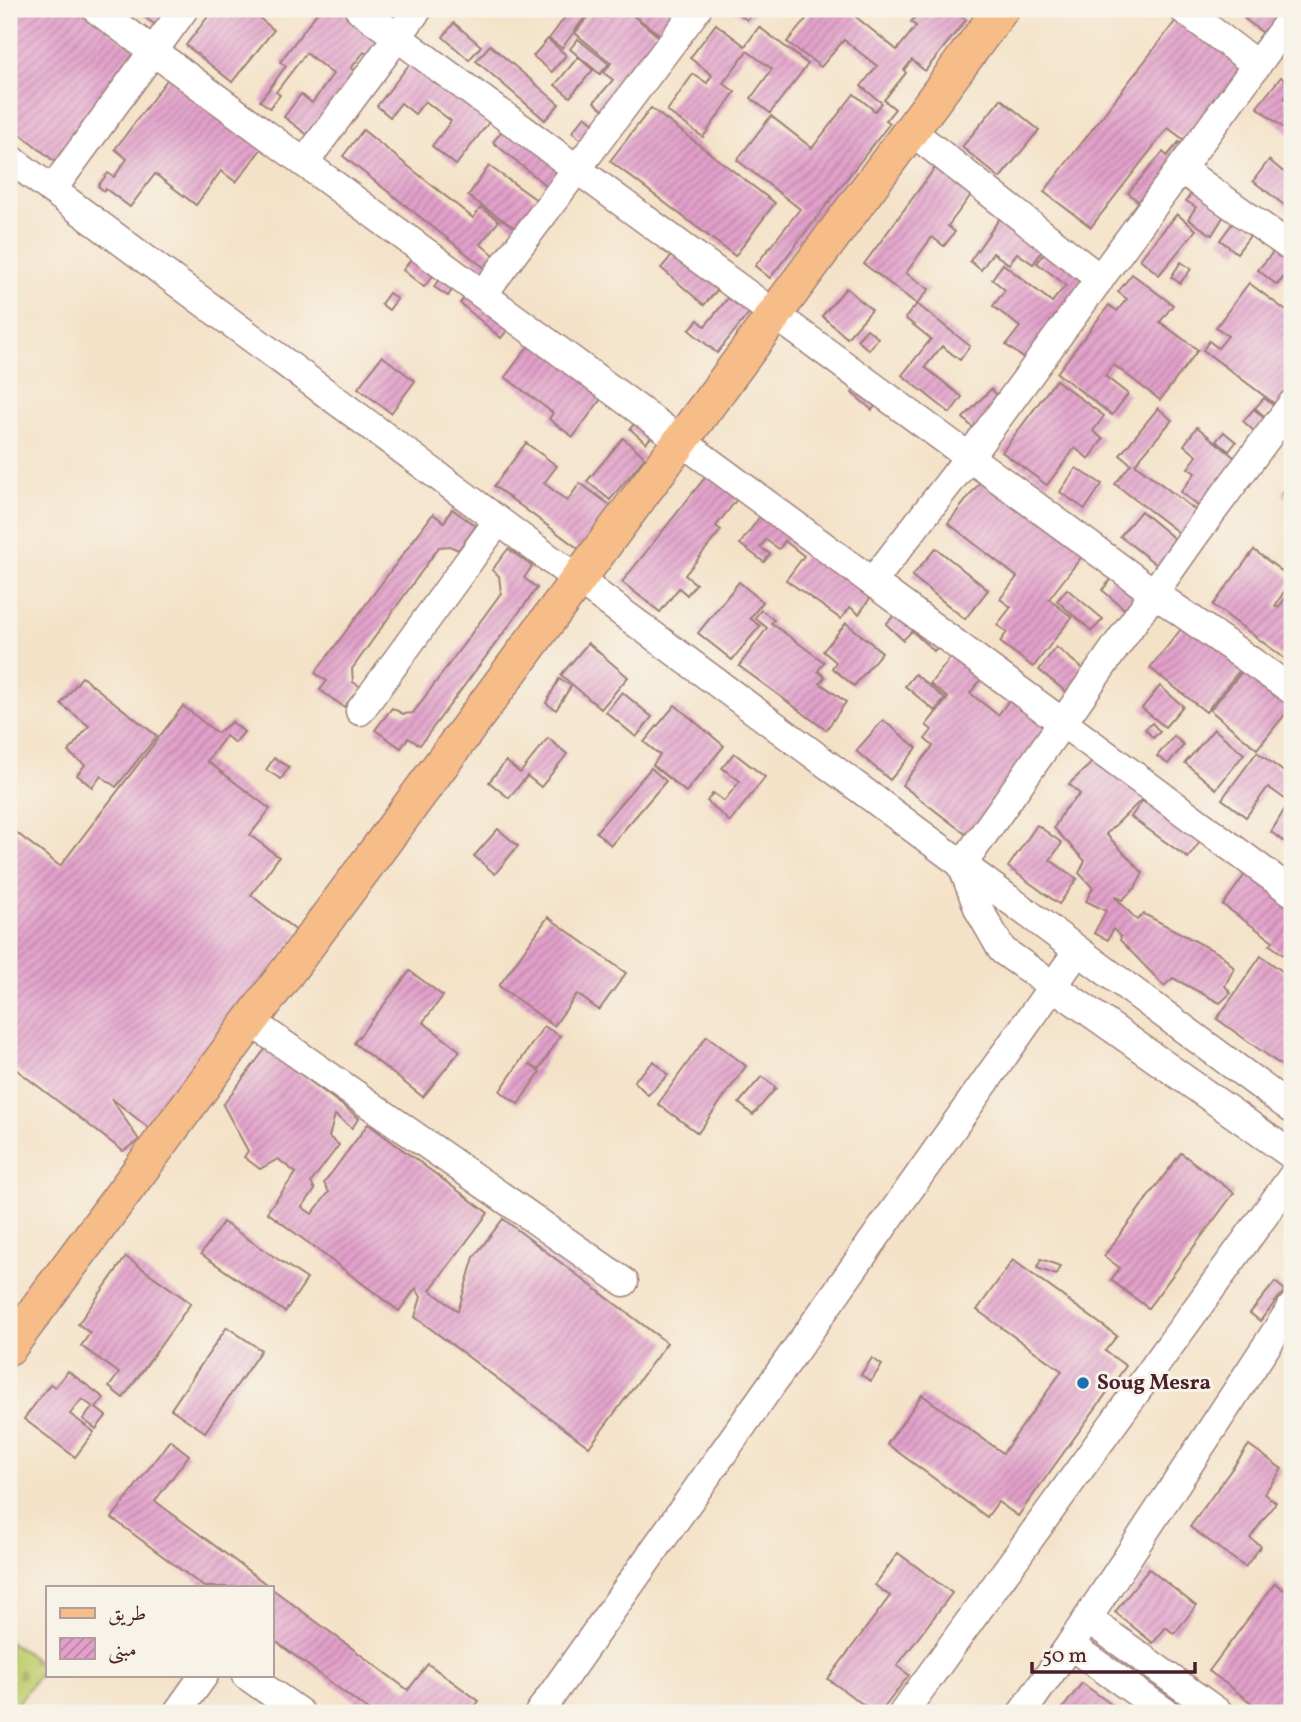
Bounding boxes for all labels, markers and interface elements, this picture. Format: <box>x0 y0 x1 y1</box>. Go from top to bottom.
place label: Soug Mesra <box>1097 1369 1211 1398</box>
marker: Soug Mesra <box>1075 1375 1091 1391</box>
legend <box>46 1586 273 1676</box>
text: طريق <box>108 1600 146 1629</box>
scale bar <box>1032 1631 1194 1675</box>
text: مبنى <box>108 1636 137 1665</box>
text: 50 m <box>1042 1642 1087 1671</box>

